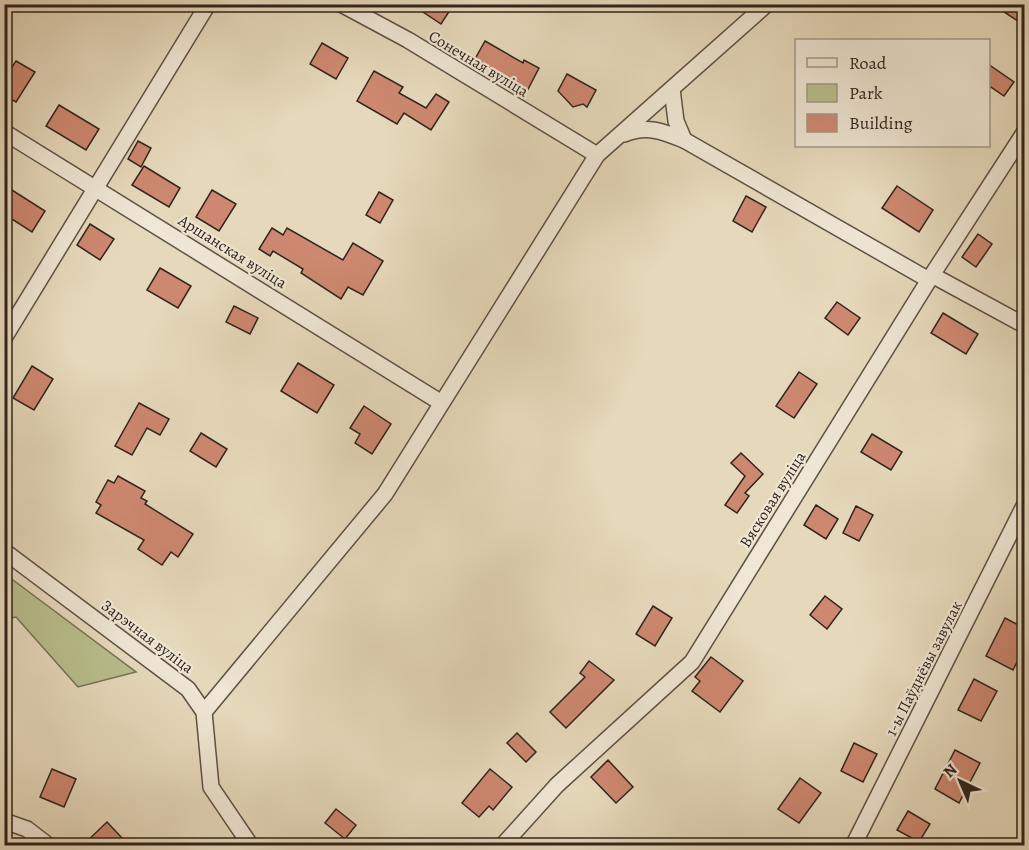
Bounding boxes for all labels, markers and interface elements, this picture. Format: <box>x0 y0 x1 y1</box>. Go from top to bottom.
street label: Сонечная вуліца <box>424 25 533 103</box>
legend <box>795 39 990 147</box>
text: Road <box>849 51 887 75</box>
text: Park <box>849 81 883 105</box>
text: Building <box>849 111 913 135</box>
street label: Аршанская вуліца <box>173 209 291 294</box>
street label: Вясковая вуліца <box>734 447 812 552</box>
street label: Зарэчная вуліца <box>97 595 199 679</box>
street label: 1-ы Паўднёвы завулак <box>880 597 968 740</box>
north arrow <box>930 751 990 811</box>
text: N <box>938 759 962 783</box>

